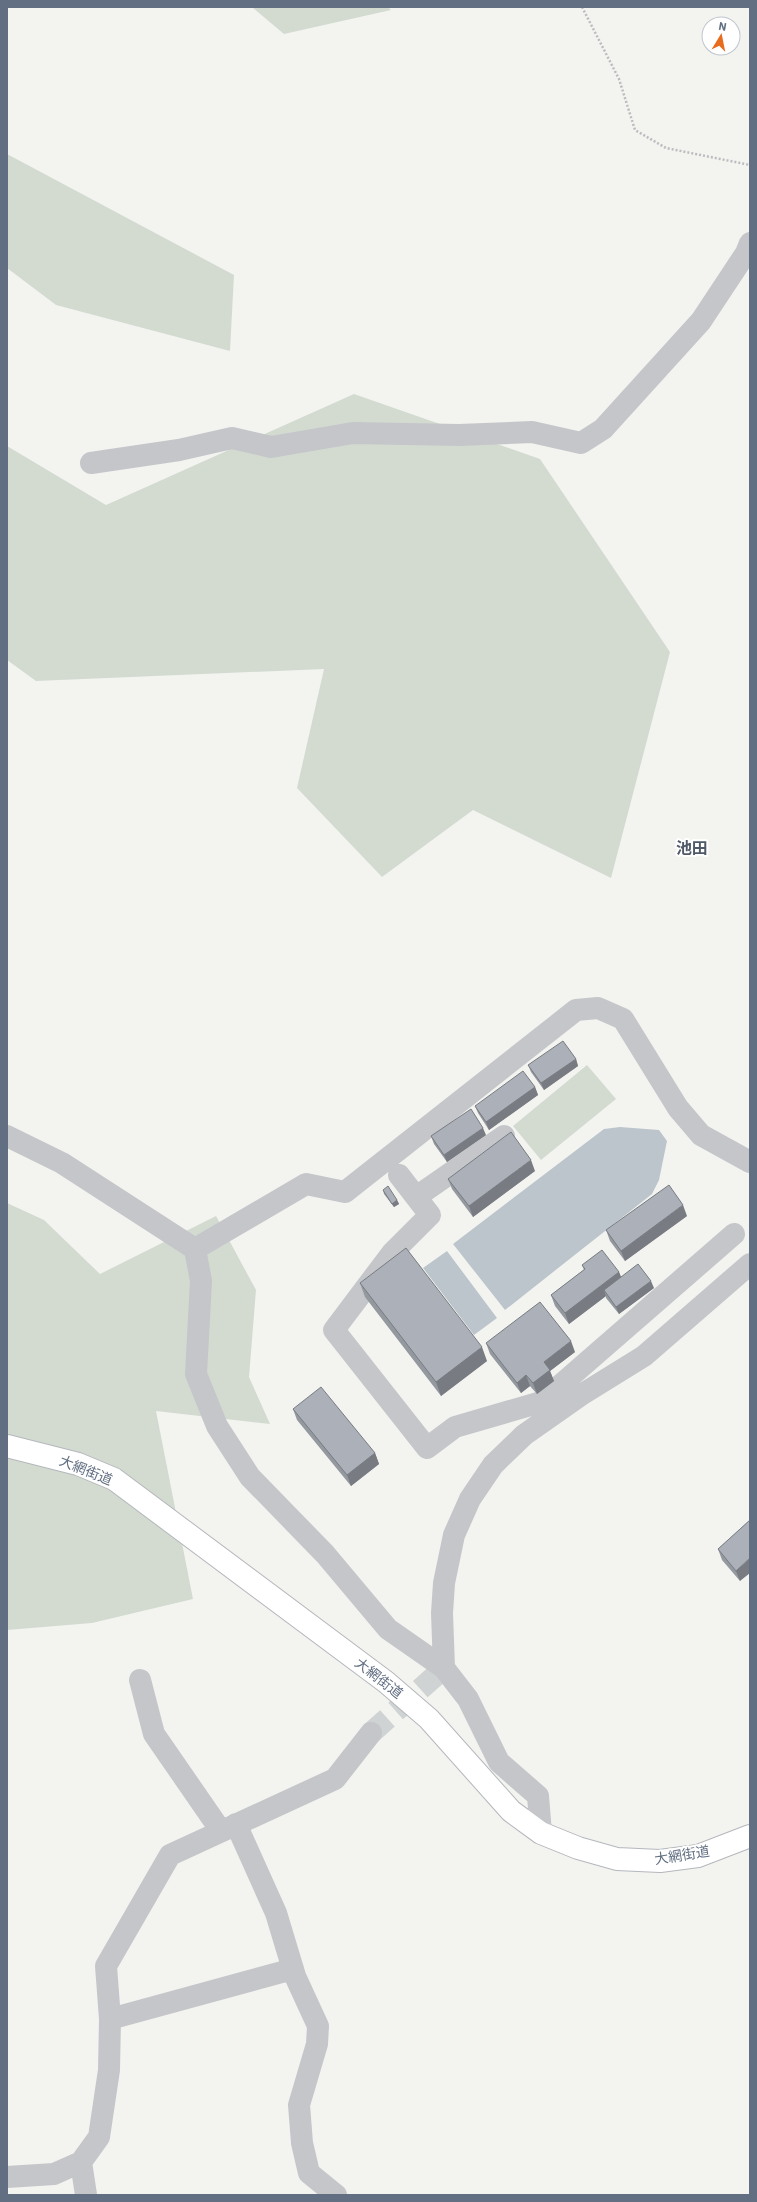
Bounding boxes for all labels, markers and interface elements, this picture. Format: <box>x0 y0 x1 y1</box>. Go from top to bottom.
north arrow <box>701 16 741 56</box>
text: N <box>718 19 728 34</box>
district label: 池田 <box>676 838 708 858</box>
street label: 大網街道 <box>57 1451 115 1489</box>
street label: 大網街道 <box>351 1654 407 1702</box>
street label: 大網街道 <box>653 1842 711 1868</box>

